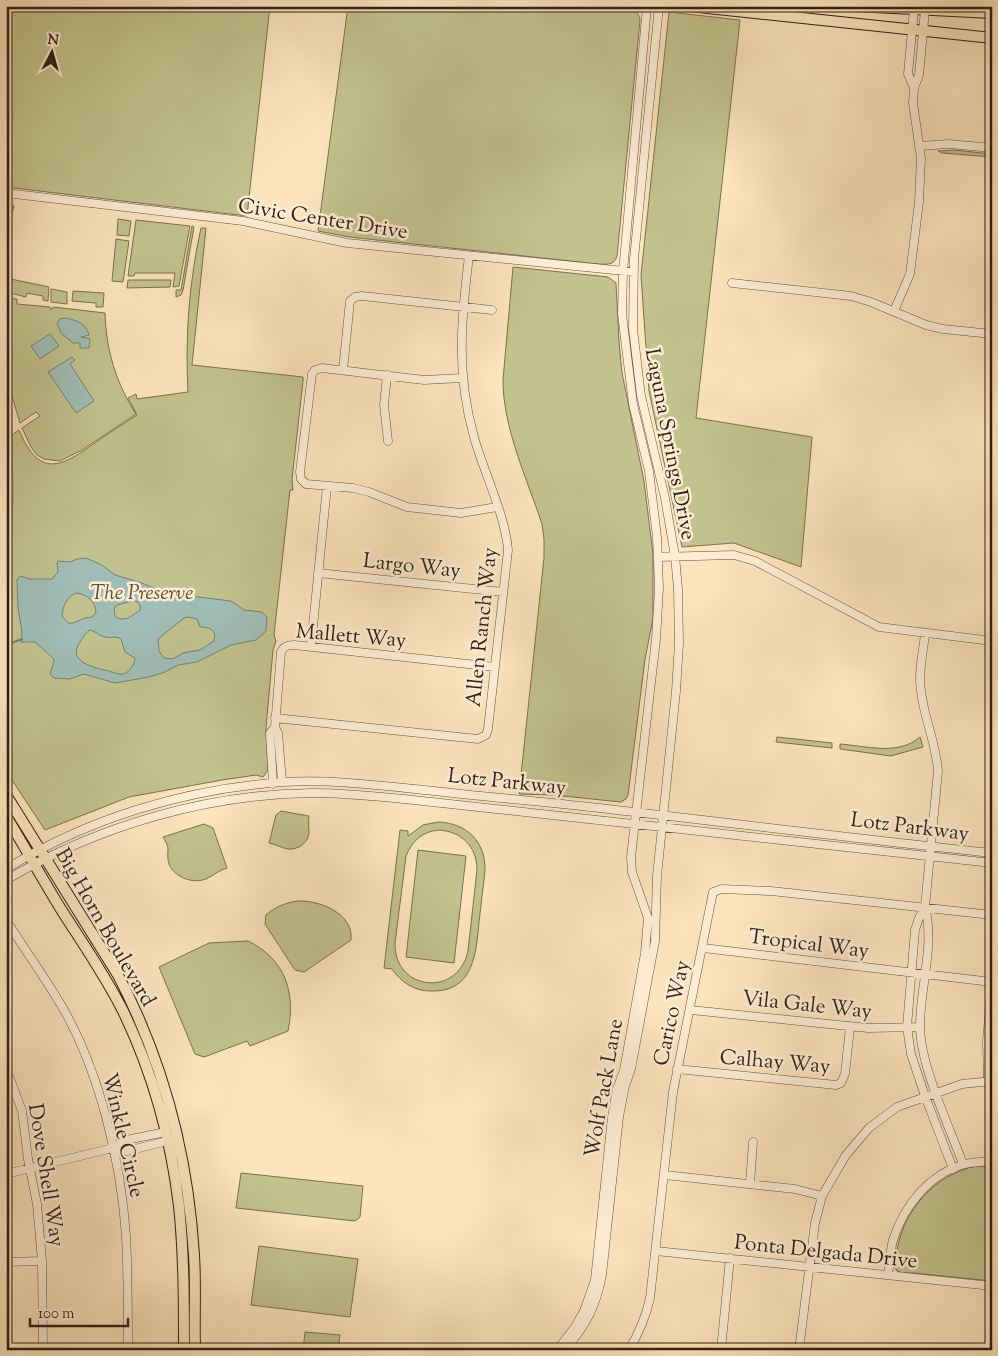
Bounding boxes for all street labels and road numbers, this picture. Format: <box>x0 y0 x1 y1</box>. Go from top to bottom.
street label: Civic Center Drive <box>236 192 410 248</box>
street label: Laguna Springs Drive <box>636 346 702 543</box>
street label: Allen Ranch Way <box>460 545 506 709</box>
street label: Largo Way <box>362 547 463 587</box>
street label: Mallett Way <box>294 617 408 657</box>
street label: Lotz Parkway <box>446 762 568 804</box>
street label: Lotz Parkway <box>849 806 971 850</box>
street label: Big Horn Boulevard <box>47 843 162 1013</box>
street label: Tropical Way <box>747 923 871 967</box>
street label: Carico Way <box>647 957 699 1069</box>
street label: Vila Gale Way <box>740 984 874 1028</box>
street label: Wolf Pack Lane <box>578 1016 632 1160</box>
street label: Calhay Way <box>718 1043 832 1083</box>
street label: Winkle Circle <box>93 1070 151 1201</box>
street label: Dove Shell Way <box>19 1102 71 1250</box>
street label: Ponta Delgada Drive <box>733 1228 919 1278</box>

